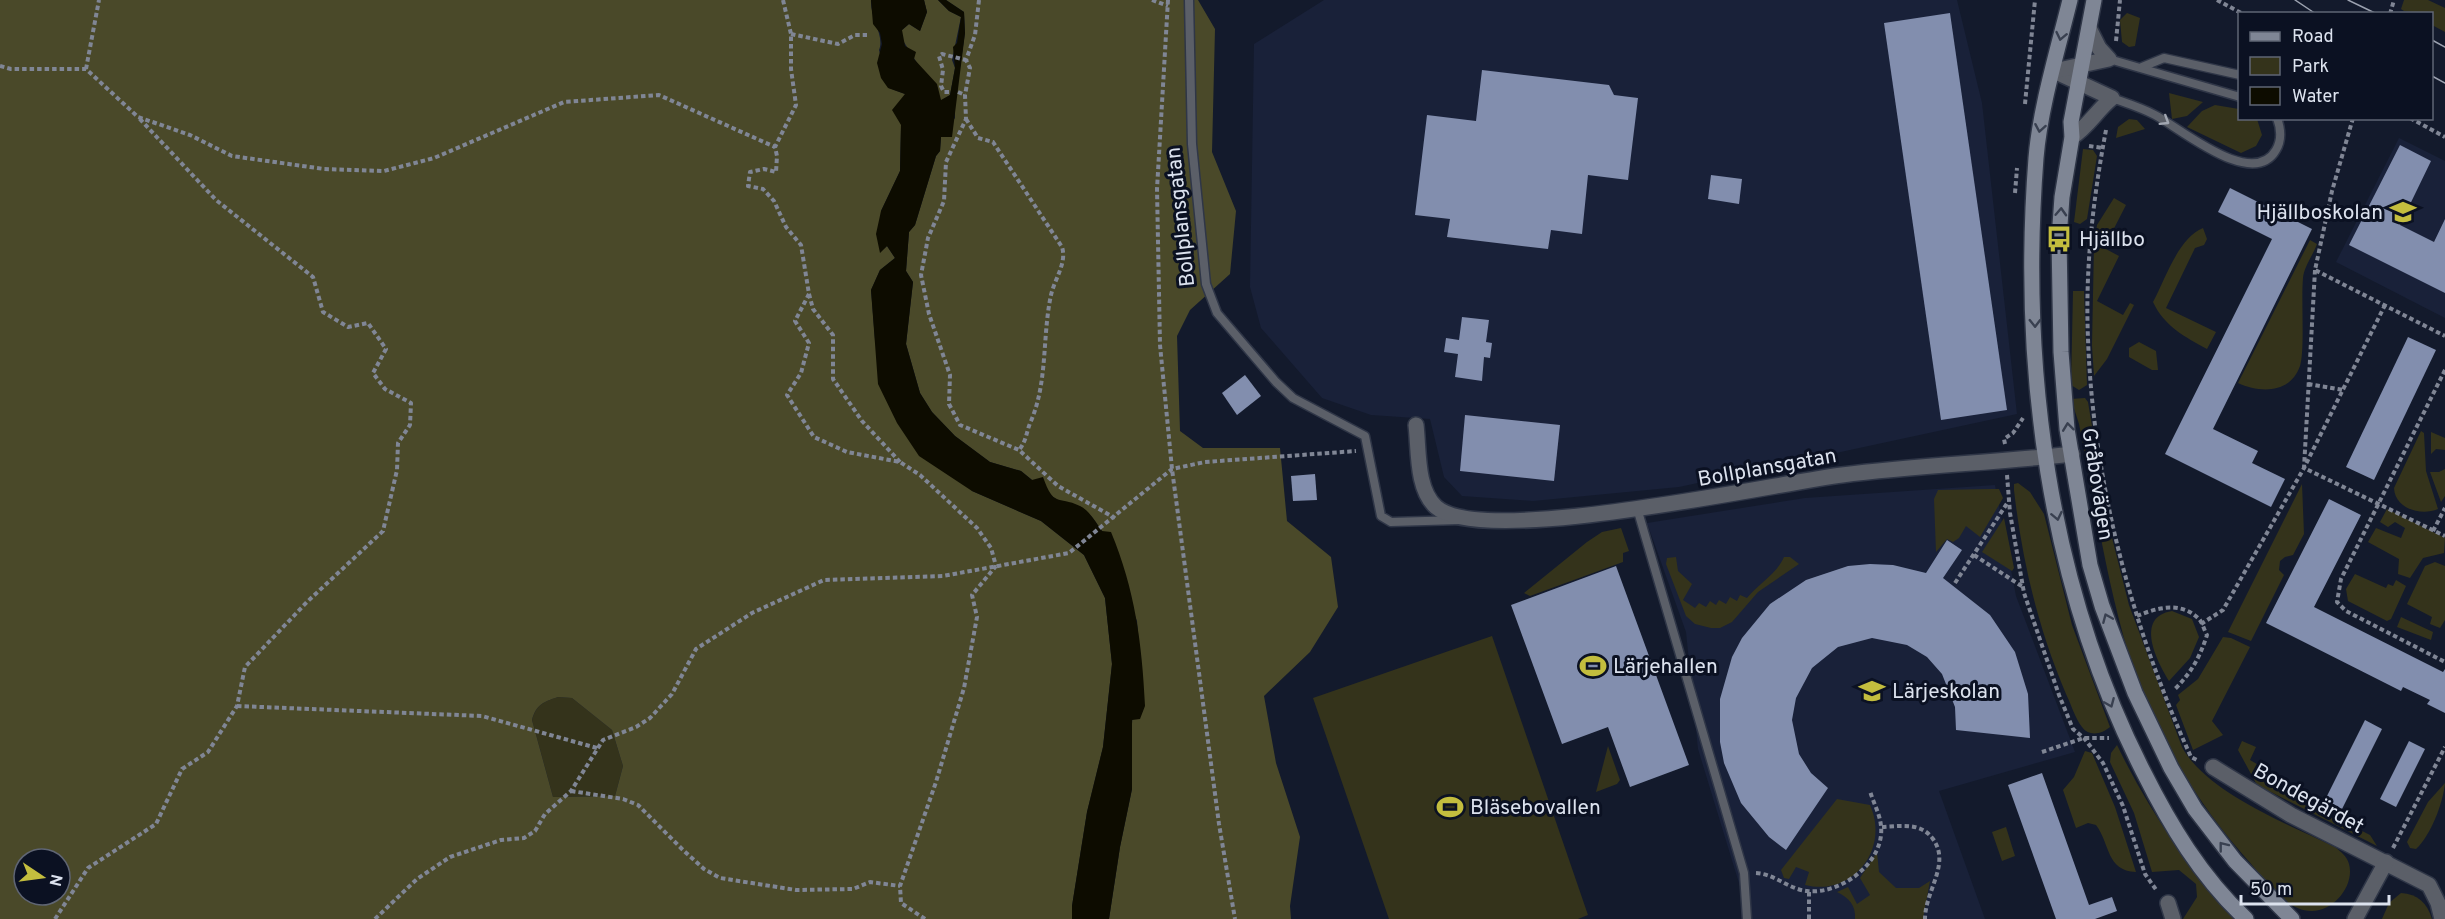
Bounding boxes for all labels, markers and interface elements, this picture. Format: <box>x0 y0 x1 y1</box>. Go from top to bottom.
legend <box>2238 12 2433 120</box>
text: Road <box>2292 26 2334 49</box>
one-way arrow <box>2056 30 2069 40</box>
text: Park <box>2292 56 2329 79</box>
text: Water <box>2292 86 2339 109</box>
one-way arrow <box>2159 114 2169 126</box>
one-way arrow <box>2035 124 2047 133</box>
street label: Bollplansgatan <box>1161 146 1202 288</box>
school or university icon: Hjällboskolan <box>2388 197 2418 227</box>
place label: Hjällboskolan <box>2257 200 2383 227</box>
one-way arrow <box>2054 207 2067 216</box>
bus stop icon: Hjällbo <box>2044 224 2074 254</box>
place label: Hjällbo <box>2079 227 2145 254</box>
one-way arrow <box>2029 318 2041 327</box>
one-way arrow <box>2062 423 2074 432</box>
street label: Gråbovägen <box>2074 426 2119 542</box>
street label: Bollplansgatan <box>1696 443 1839 494</box>
one-way arrow <box>2049 511 2062 521</box>
one-way arrow <box>2102 613 2114 624</box>
sports icon: Lärjehallen <box>1578 651 1608 681</box>
place label: Lärjehallen <box>1613 654 1718 681</box>
school or university icon: Lärjeskolan <box>1857 676 1887 706</box>
place label: Lärjeskolan <box>1892 679 2000 706</box>
one-way arrow <box>2103 697 2115 708</box>
street label: Bondegärdet <box>2248 758 2368 841</box>
sports icon: Bläsebovallen <box>1435 792 1465 822</box>
place label: Bläsebovallen <box>1470 795 1601 822</box>
one-way arrow <box>2220 842 2231 853</box>
north arrow <box>12 847 72 907</box>
scale bar <box>2241 868 2390 906</box>
text: N <box>44 872 66 888</box>
text: 50 m <box>2250 879 2292 902</box>

